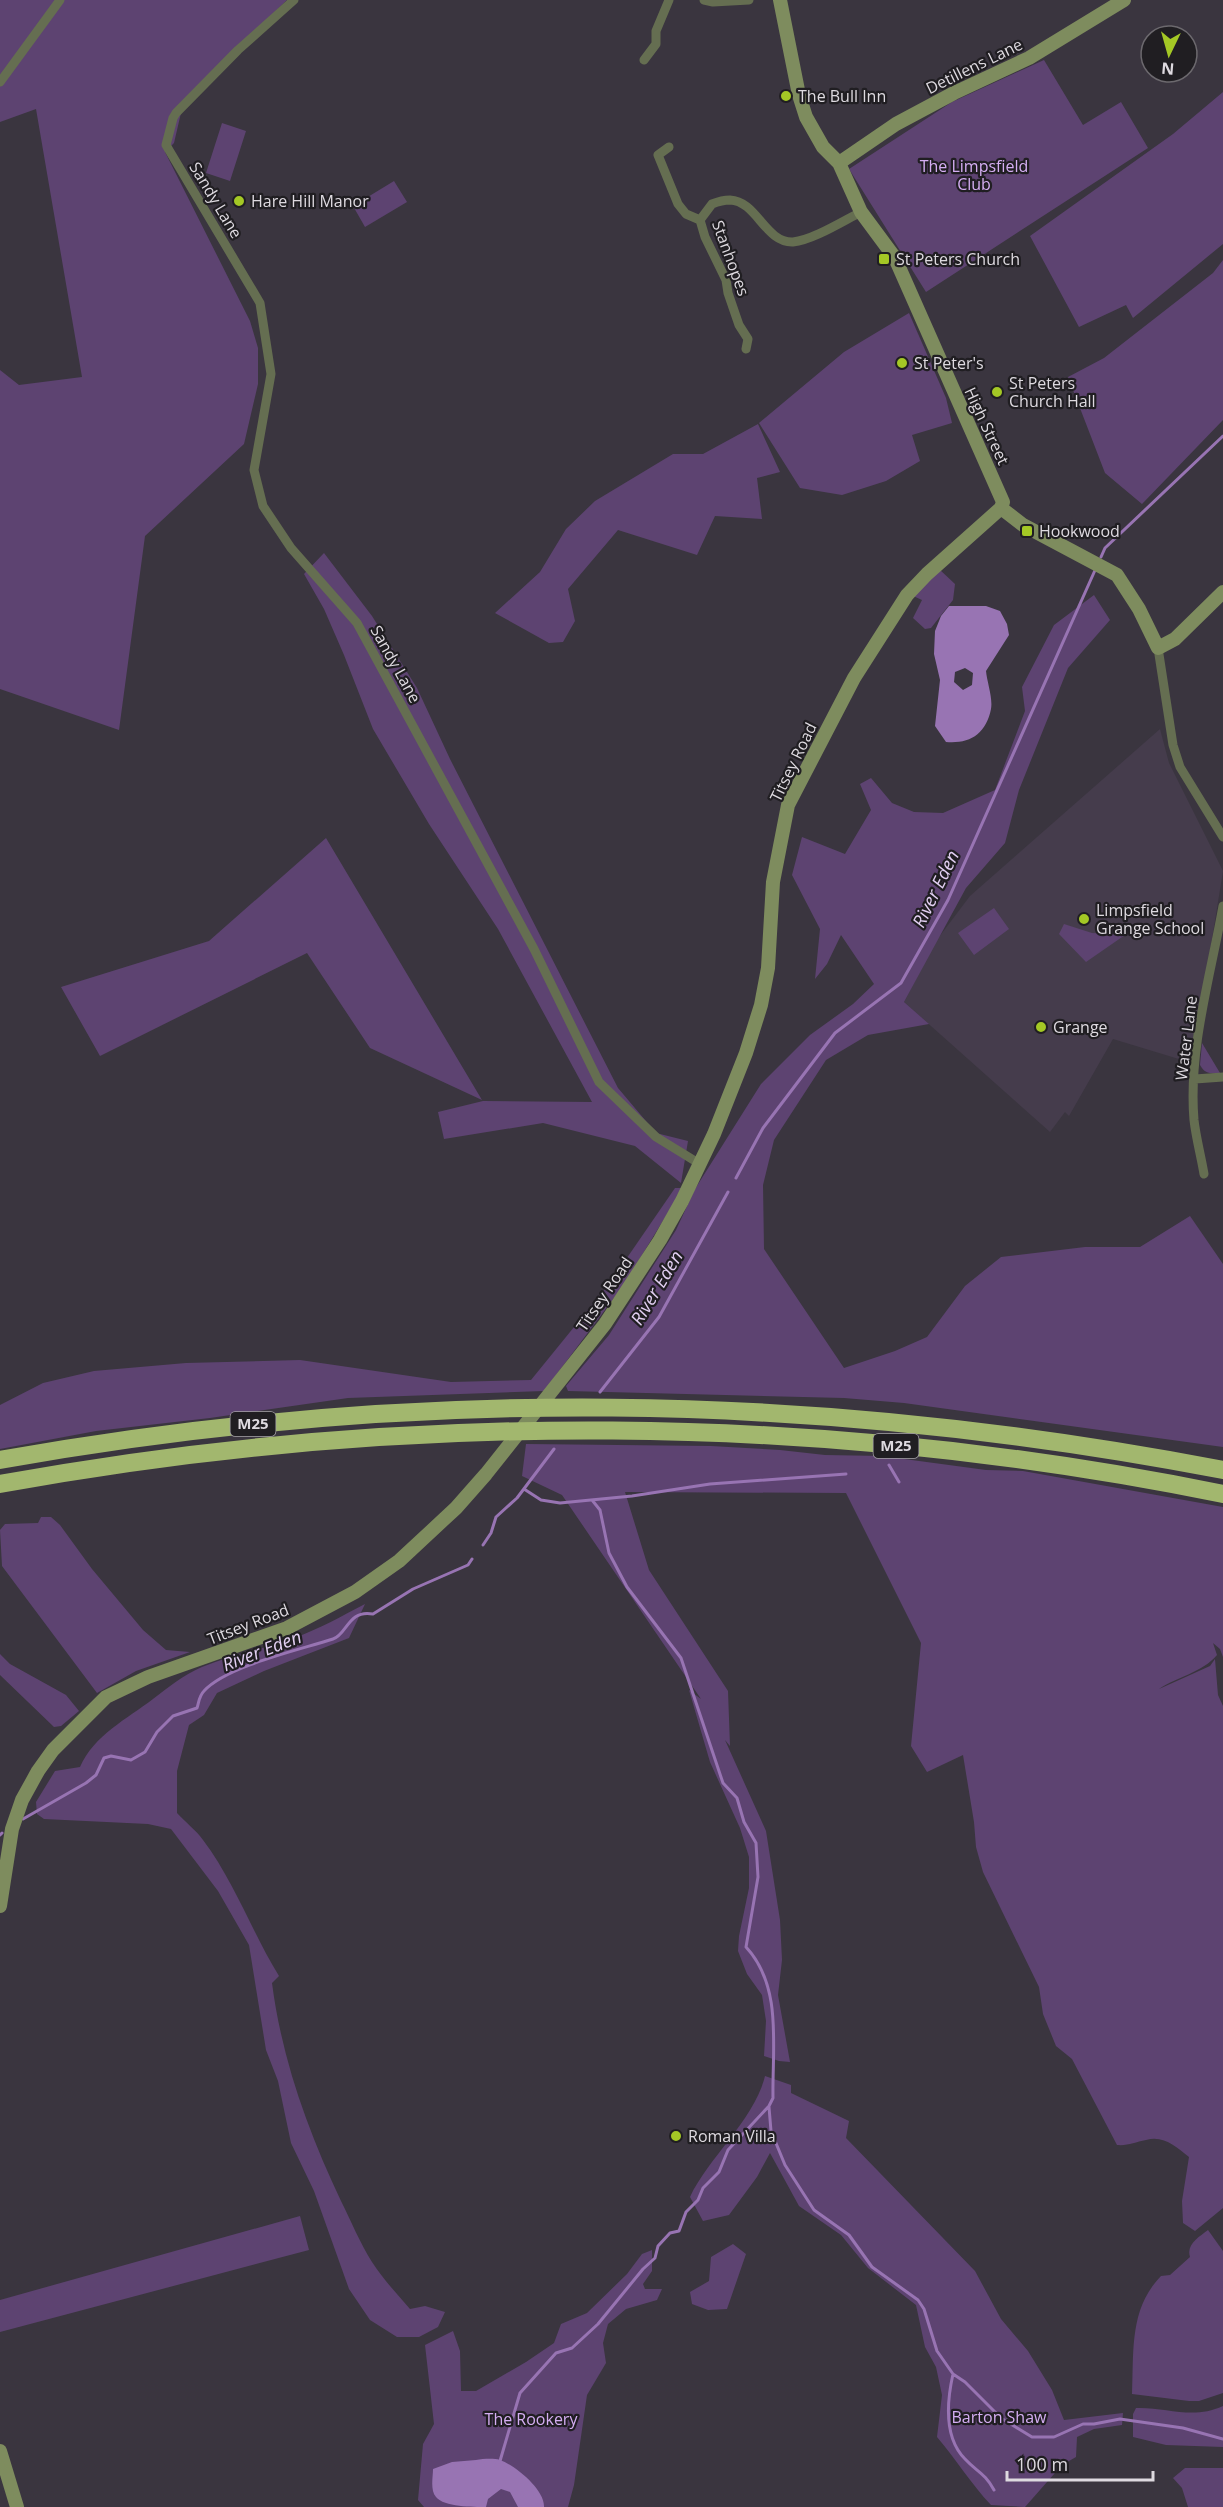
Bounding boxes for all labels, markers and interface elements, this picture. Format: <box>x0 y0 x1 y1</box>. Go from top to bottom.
north arrow <box>1139 24 1199 84</box>
street label: Detillens Lane <box>922 33 1026 99</box>
text: N <box>1160 57 1175 80</box>
place label: The Bull Inn <box>798 85 886 107</box>
marker: The Bull Inn <box>779 89 793 103</box>
park label: The Limpsfield Club <box>920 155 1028 195</box>
street label: Sandy Lane <box>185 158 247 242</box>
place label: Hare Hill Manor <box>251 190 369 212</box>
marker: Hare Hill Manor <box>232 194 246 208</box>
street label: Stanhopes <box>707 217 755 299</box>
place label: St Peters Church <box>896 248 1020 270</box>
marker: St Peters Church <box>877 252 891 266</box>
place label: St Peter's <box>914 352 984 374</box>
marker: St Peter's <box>895 356 909 370</box>
place label: St Peters Church Hall <box>1009 372 1096 412</box>
street label: High Street <box>959 384 1015 469</box>
marker: St Peters Church Hall <box>990 385 1004 399</box>
place label: Hookwood <box>1039 520 1120 542</box>
marker: Hookwood <box>1020 524 1034 538</box>
street label: Sandy Lane <box>366 621 426 707</box>
street label: Titsey Road <box>764 719 822 805</box>
water label: River Eden <box>906 846 964 931</box>
place label: Limpsfield Grange School <box>1096 899 1204 939</box>
marker: Limpsfield Grange School <box>1077 912 1091 926</box>
street label: Water Lane <box>1170 994 1202 1082</box>
place label: Grange <box>1053 1016 1108 1038</box>
marker: Grange <box>1034 1020 1048 1034</box>
water label: River Eden <box>625 1246 688 1329</box>
street label: Titsey Road <box>571 1252 637 1336</box>
road number: M25 <box>230 1412 276 1436</box>
road number: M25 <box>874 1434 918 1458</box>
street label: Titsey Road <box>204 1598 292 1650</box>
water label: River Eden <box>219 1624 305 1676</box>
place label: Roman Villa <box>688 2125 776 2147</box>
marker: Roman Villa <box>669 2129 683 2143</box>
park label: Barton Shaw <box>952 2406 1047 2428</box>
park label: The Rookery <box>485 2408 578 2430</box>
scale bar <box>1007 2444 1152 2482</box>
text: 100 m <box>1016 2452 1068 2476</box>

